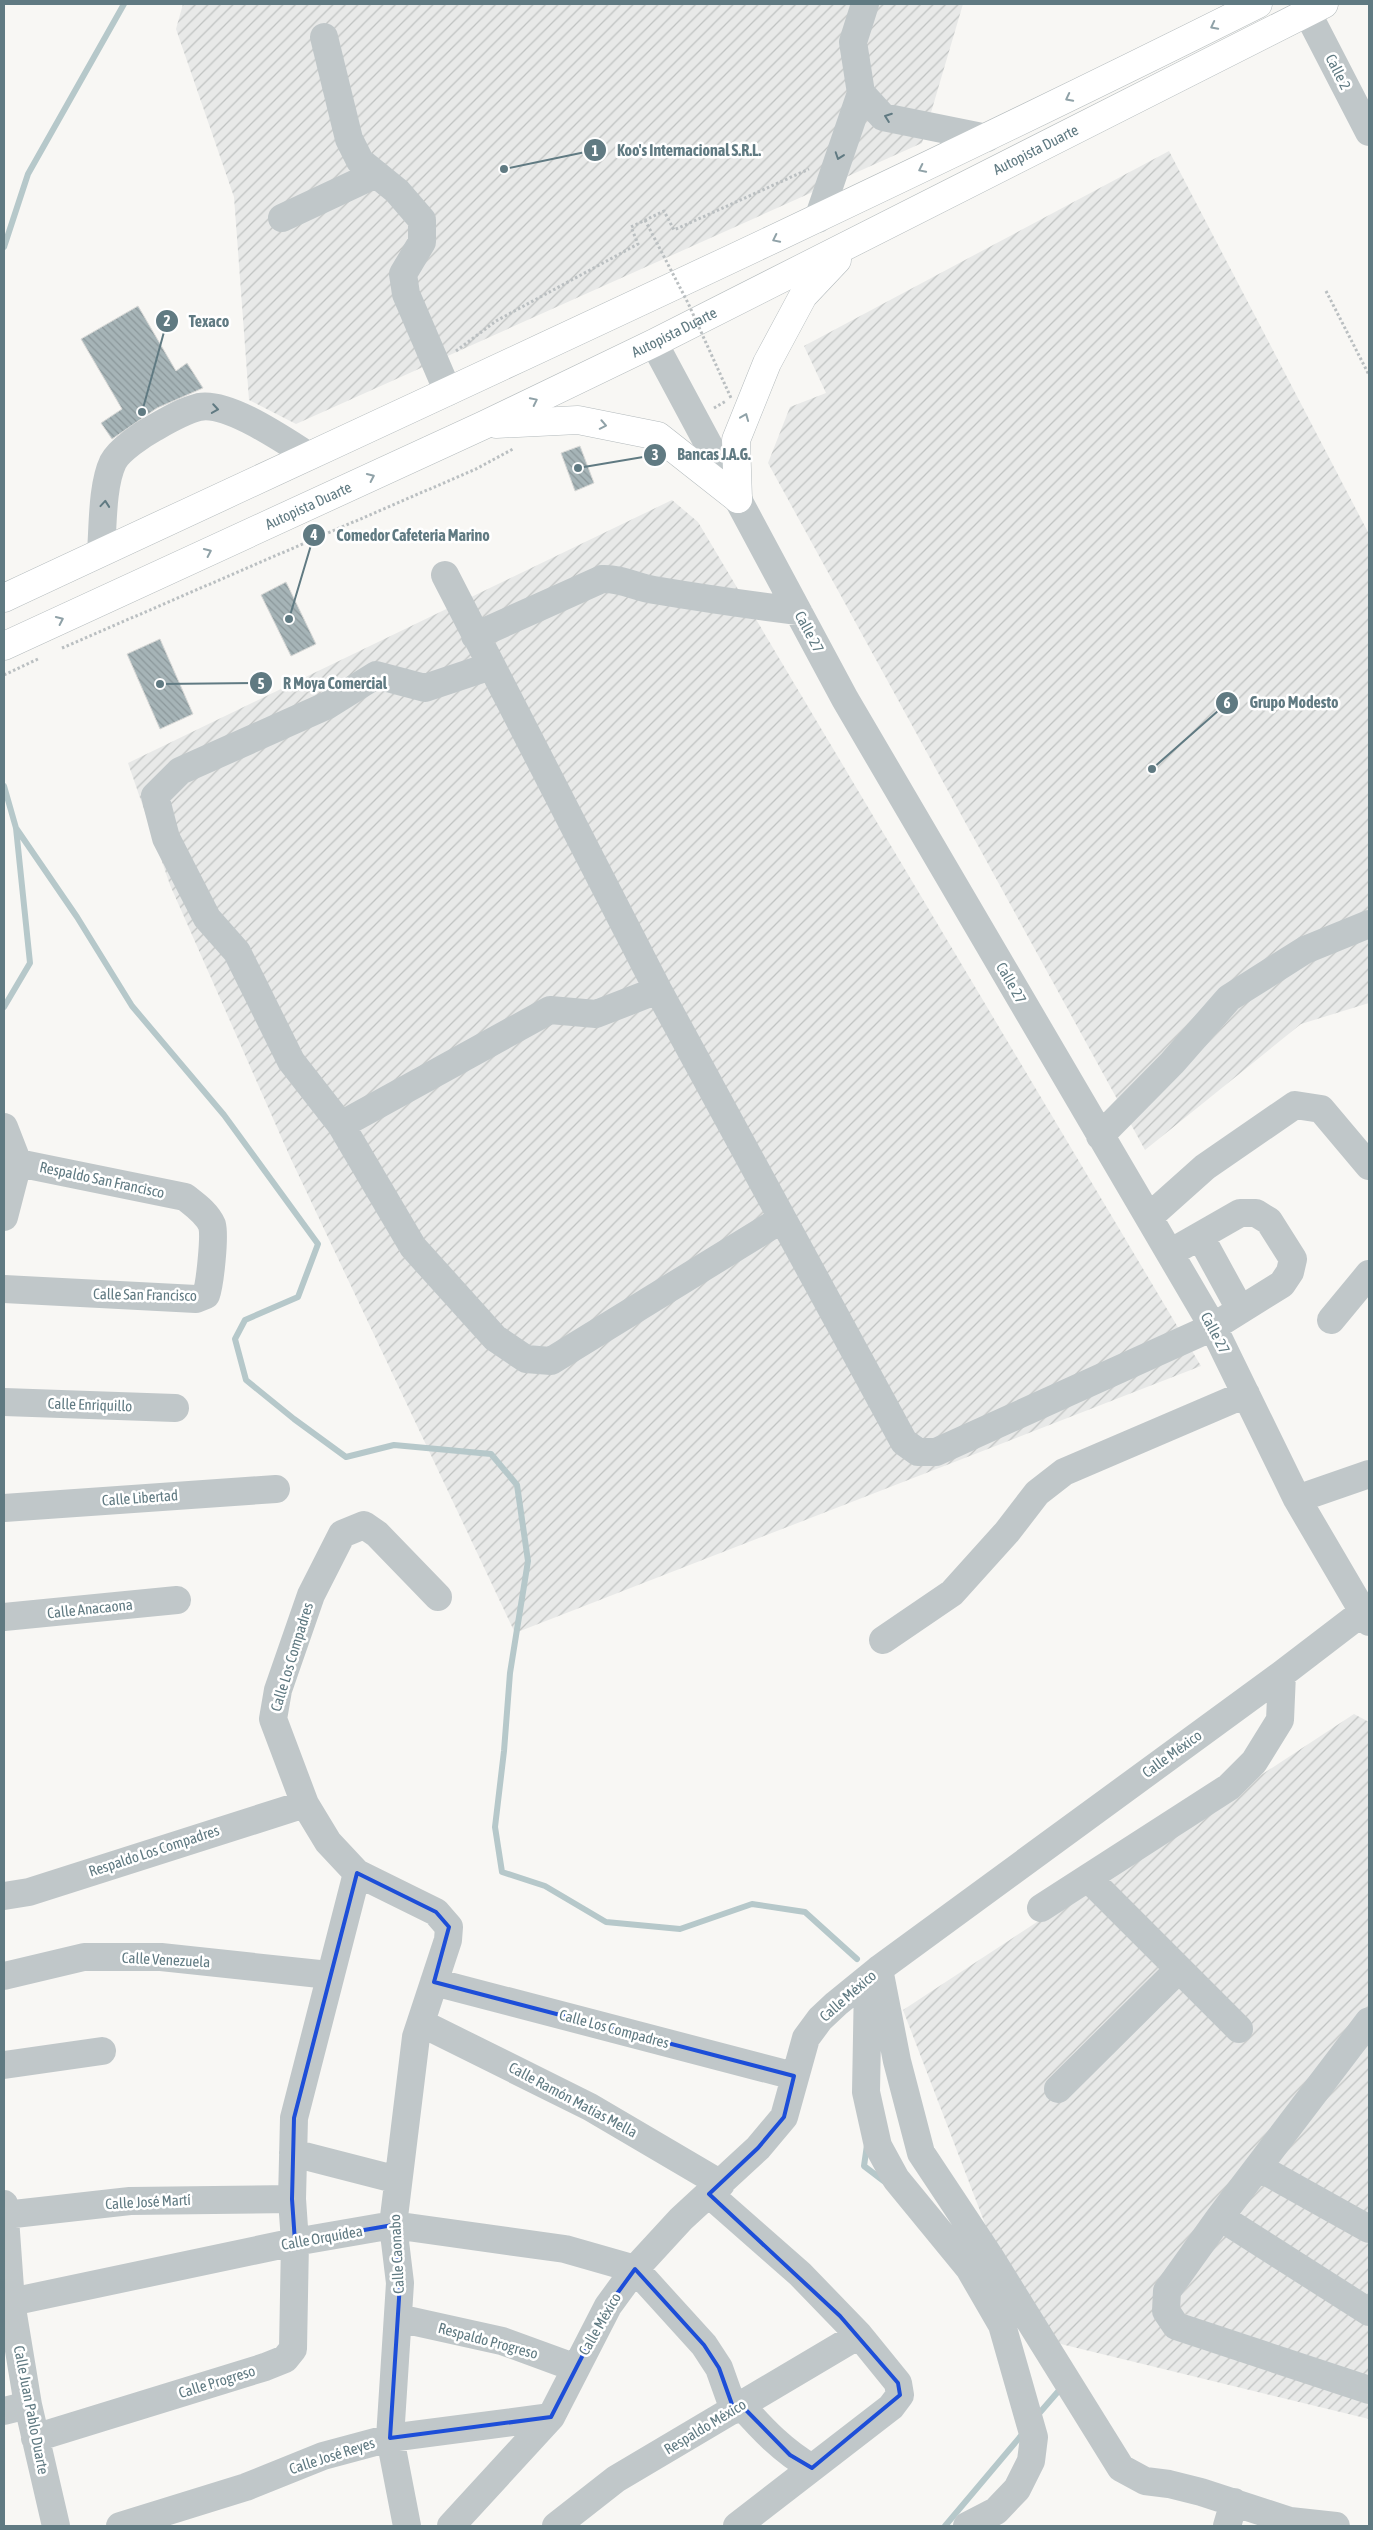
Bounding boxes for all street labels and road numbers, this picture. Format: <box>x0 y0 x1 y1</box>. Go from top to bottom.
street label: Calle 2 <box>1322 51 1355 92</box>
street label: Autopista Duarte <box>990 121 1081 178</box>
street label: Autopista Duarte <box>629 304 720 360</box>
street label: Autopista Duarte <box>262 478 354 533</box>
street label: Calle 27 <box>791 608 827 655</box>
street label: Calle 27 <box>993 959 1030 1006</box>
street label: Respaldo San Francisco <box>38 1158 166 1201</box>
street label: Calle San Francisco <box>93 1285 197 1304</box>
street label: Calle 27 <box>1197 1309 1233 1356</box>
street label: Calle Enriquillo <box>47 1395 133 1414</box>
street label: Calle Libertad <box>101 1486 179 1509</box>
street label: Calle Anacaona <box>46 1596 134 1621</box>
street label: Calle Los Compadres <box>267 1600 316 1713</box>
street label: Calle México <box>1139 1726 1205 1781</box>
street label: Respaldo Los Compadres <box>86 1821 221 1880</box>
street label: Calle Venezuela <box>121 1949 211 1970</box>
street label: Calle México <box>816 1967 879 2025</box>
street label: Calle Los Compadres <box>557 2006 671 2051</box>
street label: Calle Ramón Matías Mella <box>506 2058 640 2141</box>
street label: Calle José Martí <box>105 2191 192 2212</box>
street label: Calle Caonabo <box>386 2214 407 2294</box>
street label: Calle Orquídea <box>280 2222 364 2253</box>
street label: Calle México <box>575 2290 624 2358</box>
street label: Respaldo Progreso <box>436 2319 540 2362</box>
street label: Calle Juan Pablo Duarte <box>11 2344 52 2476</box>
street label: Calle Progreso <box>176 2362 257 2401</box>
street label: Respaldo México <box>661 2395 749 2458</box>
street label: Calle José Reyes <box>287 2434 377 2477</box>

